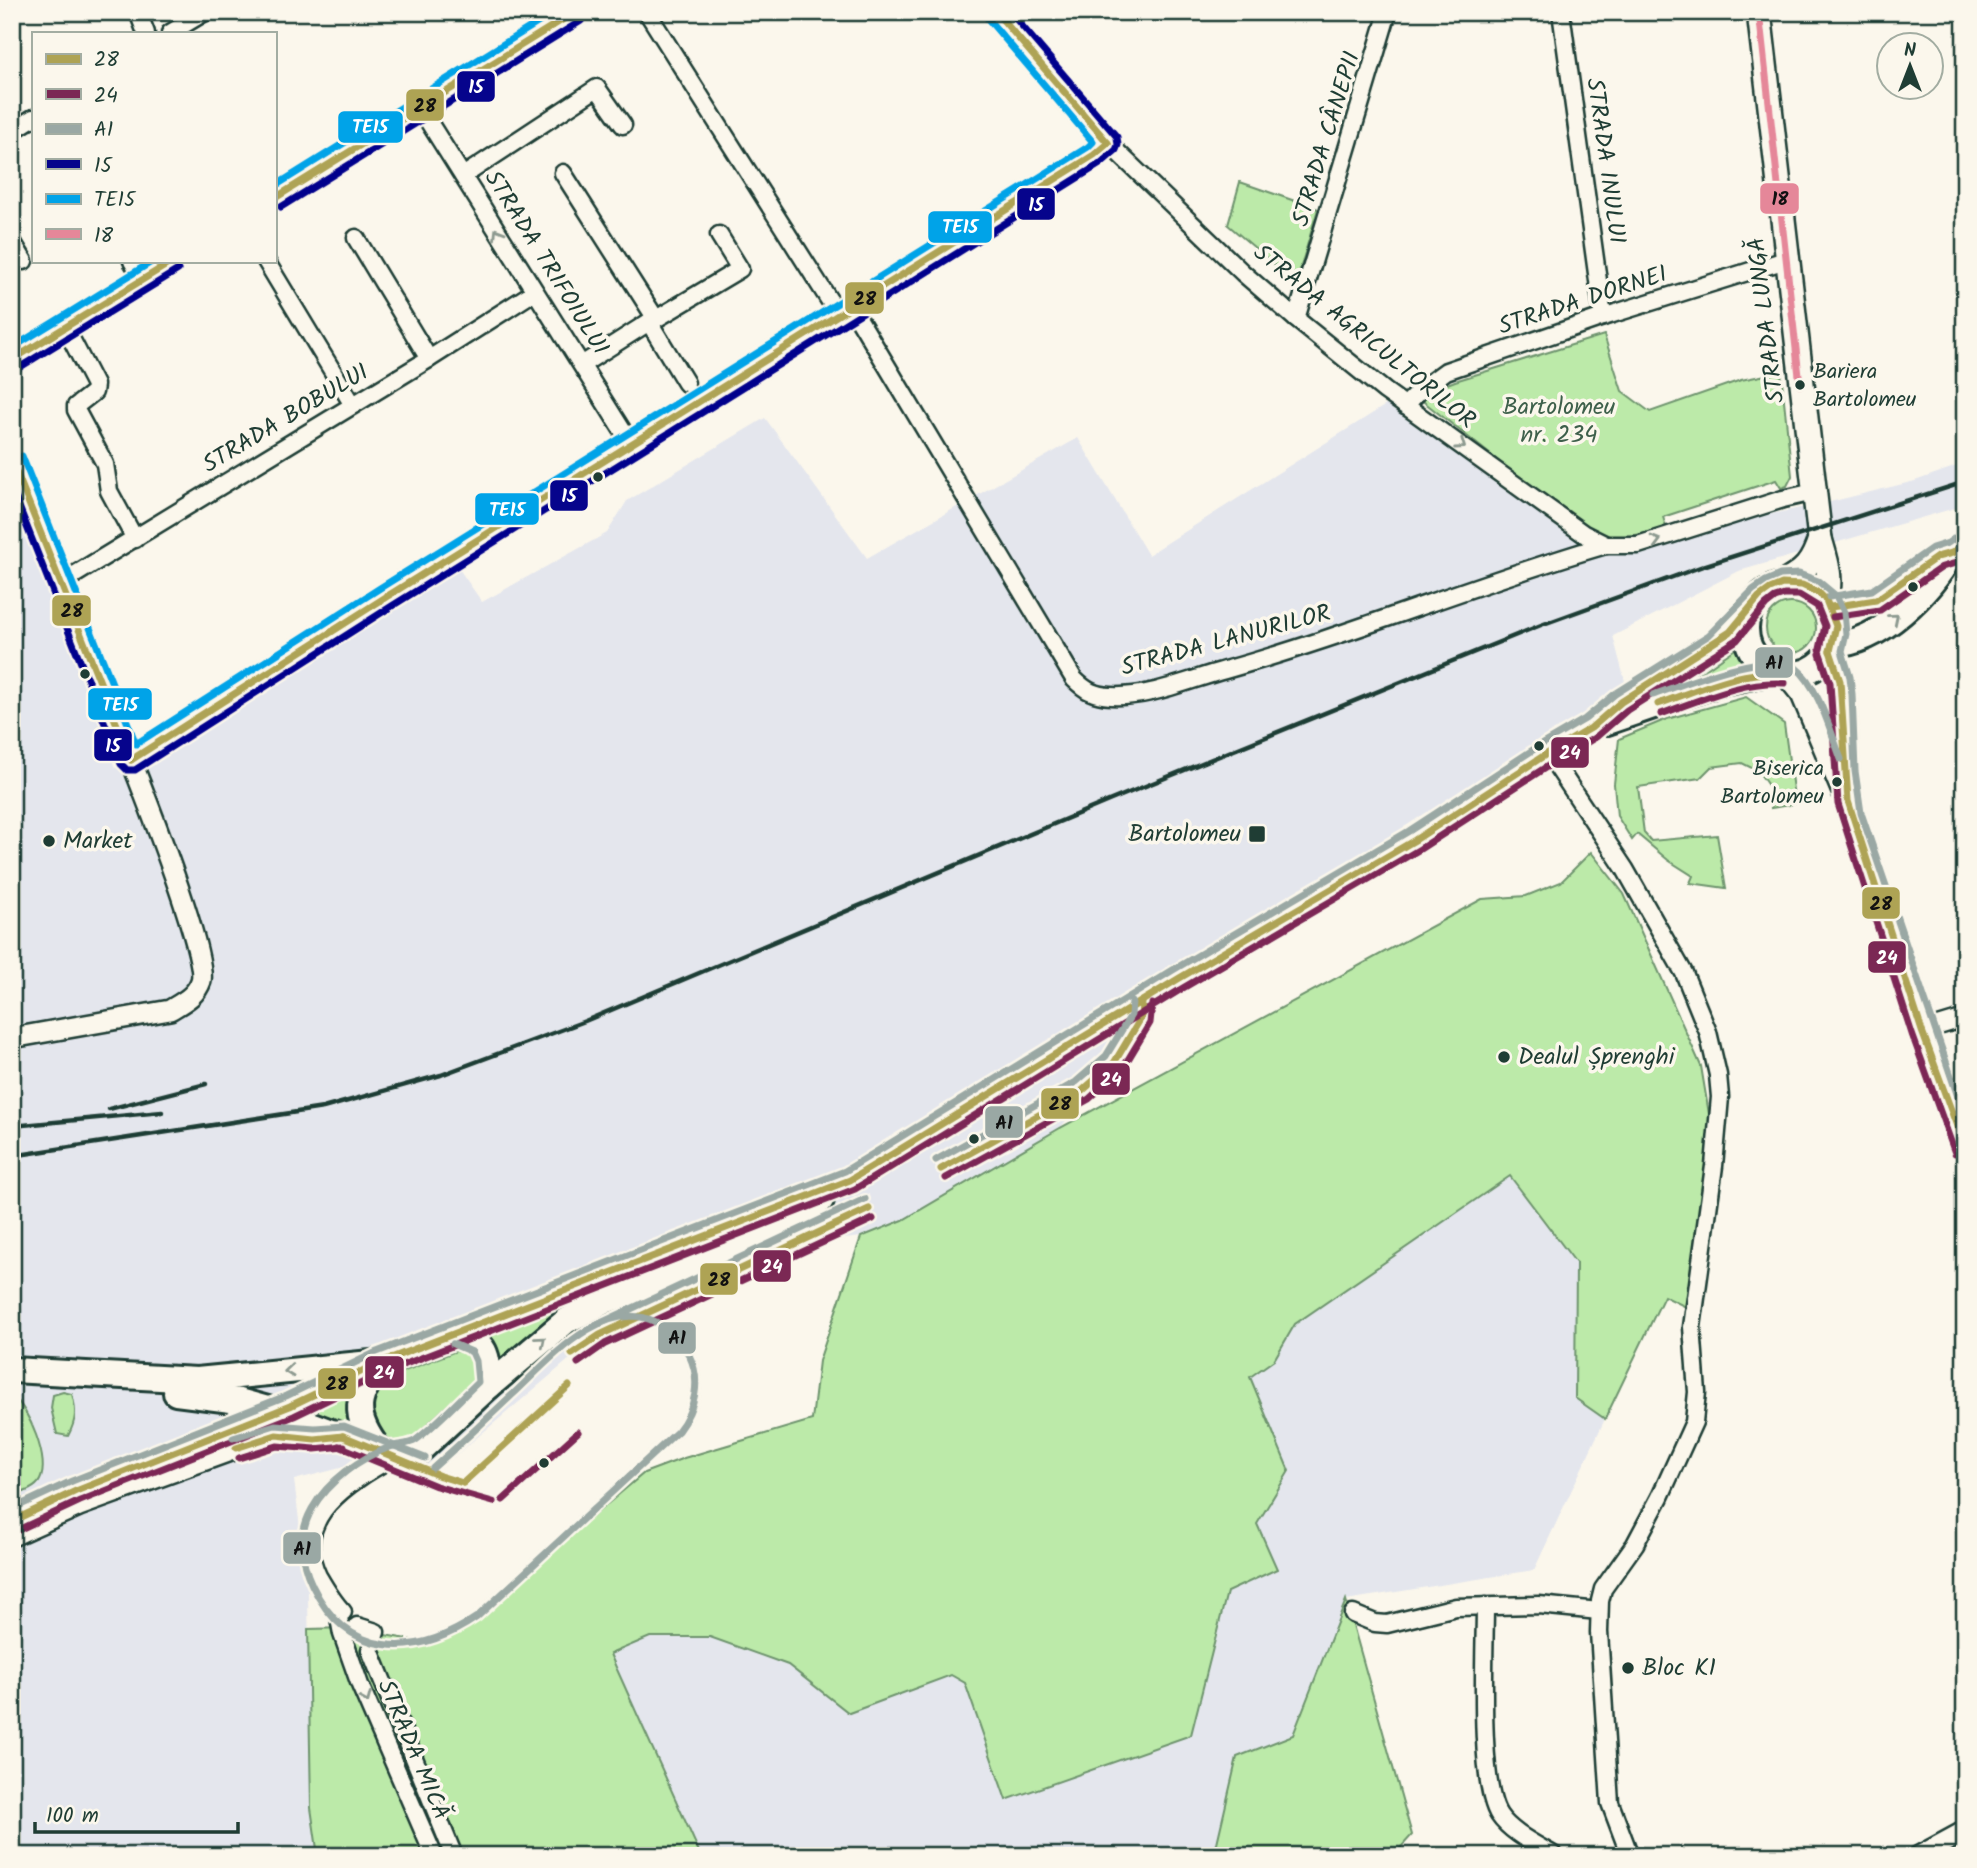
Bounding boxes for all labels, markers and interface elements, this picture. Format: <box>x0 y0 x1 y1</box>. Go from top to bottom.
legend <box>32 32 276 262</box>
north arrow <box>1876 32 1946 102</box>
text: N <box>1904 36 1916 66</box>
text: 28 <box>94 44 119 77</box>
street label: STRADA CÂNEPII <box>1282 47 1372 231</box>
line badge: 15 <box>456 70 496 103</box>
text: 15 <box>468 73 485 103</box>
street label: STRADA INULUI <box>1574 76 1636 246</box>
text: 24 <box>94 80 118 113</box>
line badge: 28 <box>405 88 445 122</box>
text: 28 <box>414 92 437 122</box>
line badge: TE15 <box>337 110 404 144</box>
text: TE15 <box>352 113 389 143</box>
text: A1 <box>94 114 113 147</box>
text: 15 <box>94 150 114 183</box>
street label: STRADA TRIFOIULUI <box>473 163 619 363</box>
line badge: 18 <box>1759 182 1800 215</box>
text: TE15 <box>94 184 137 217</box>
text: 18 <box>1772 185 1789 215</box>
line badge: 15 <box>1016 187 1056 221</box>
text: 15 <box>1028 191 1045 221</box>
line badge: TE15 <box>927 210 993 244</box>
text: TE15 <box>942 213 979 243</box>
text: 18 <box>94 220 114 253</box>
one-way arrow <box>494 228 507 241</box>
street label: STRADA AGRICULTORILOR <box>1244 235 1484 439</box>
street label: STRADA LUNGĂ <box>1737 235 1797 405</box>
street label: STRADA DORNEI <box>1493 255 1673 347</box>
line badge: 28 <box>844 281 885 315</box>
text: 28 <box>854 285 877 315</box>
street label: STRADA BOBULUI <box>195 354 377 484</box>
place label: Bariera Bartolomeu <box>1813 355 1917 418</box>
marker: Bariera Bartolomeu <box>1793 378 1807 392</box>
park label: Bartolomeu nr. 234 <box>1503 388 1616 455</box>
one-way arrow <box>1453 437 1466 449</box>
unlabelled marker <box>591 470 605 484</box>
line badge: 15 <box>549 479 589 512</box>
text: 15 <box>561 482 578 512</box>
line badge: TE15 <box>474 492 540 526</box>
text: TE15 <box>489 496 526 526</box>
one-way arrow <box>1650 534 1662 549</box>
unlabelled marker <box>1906 580 1920 594</box>
line badge: 28 <box>51 594 92 627</box>
street label: STRADA LANURILOR <box>1117 594 1335 688</box>
text: 28 <box>61 597 84 627</box>
one-way arrow <box>1886 614 1899 626</box>
line badge: A1 <box>1754 646 1794 679</box>
text: A1 <box>1765 649 1783 679</box>
unlabelled marker <box>78 667 92 681</box>
line badge: TE15 <box>87 687 153 721</box>
text: TE15 <box>102 691 139 721</box>
line badge: 15 <box>93 728 133 762</box>
text: 15 <box>105 732 122 762</box>
line badge: 24 <box>1550 736 1590 769</box>
unlabelled marker <box>1532 739 1546 753</box>
text: 24 <box>1559 739 1581 769</box>
place label: Biserica Bartolomeu <box>1721 752 1824 815</box>
marker: Biserica Bartolomeu <box>1830 775 1844 789</box>
place label: Bartolomeu <box>1128 815 1241 854</box>
place label: Market <box>63 822 133 861</box>
marker: Bartolomeu <box>1247 824 1267 844</box>
marker: Market <box>41 833 57 849</box>
line badge: 28 <box>1861 886 1901 920</box>
text: 28 <box>1870 890 1893 920</box>
line badge: 24 <box>1867 940 1907 974</box>
text: 24 <box>1876 944 1898 974</box>
place label: Dealul Șprenghi <box>1518 1038 1676 1077</box>
marker: Dealul Șprenghi <box>1496 1049 1512 1065</box>
line badge: 24 <box>1091 1062 1131 1096</box>
text: 24 <box>1100 1066 1122 1096</box>
line badge: 28 <box>1040 1087 1080 1120</box>
text: 28 <box>1049 1090 1072 1120</box>
line badge: A1 <box>984 1105 1024 1139</box>
text: A1 <box>995 1109 1013 1139</box>
unlabelled marker <box>967 1132 981 1146</box>
line badge: 24 <box>752 1249 792 1283</box>
text: 24 <box>761 1253 783 1283</box>
line badge: 28 <box>699 1262 739 1296</box>
text: 28 <box>708 1266 731 1296</box>
line badge: A1 <box>657 1321 697 1355</box>
text: A1 <box>668 1324 686 1354</box>
one-way arrow <box>533 1337 546 1349</box>
line badge: 24 <box>364 1355 405 1389</box>
text: 24 <box>373 1359 395 1389</box>
one-way arrow <box>283 1364 295 1379</box>
line badge: 28 <box>317 1367 357 1400</box>
text: 28 <box>326 1370 349 1400</box>
unlabelled marker <box>537 1456 551 1470</box>
line badge: A1 <box>282 1531 322 1565</box>
text: A1 <box>293 1535 311 1565</box>
place label: Bloc K1 <box>1642 1649 1716 1688</box>
marker: Bloc K1 <box>1620 1660 1636 1676</box>
street label: STRADA MICĂ <box>366 1674 460 1826</box>
one-way arrow <box>358 1690 372 1703</box>
scale bar <box>35 1791 238 1835</box>
text: 100 m <box>46 1800 99 1833</box>

